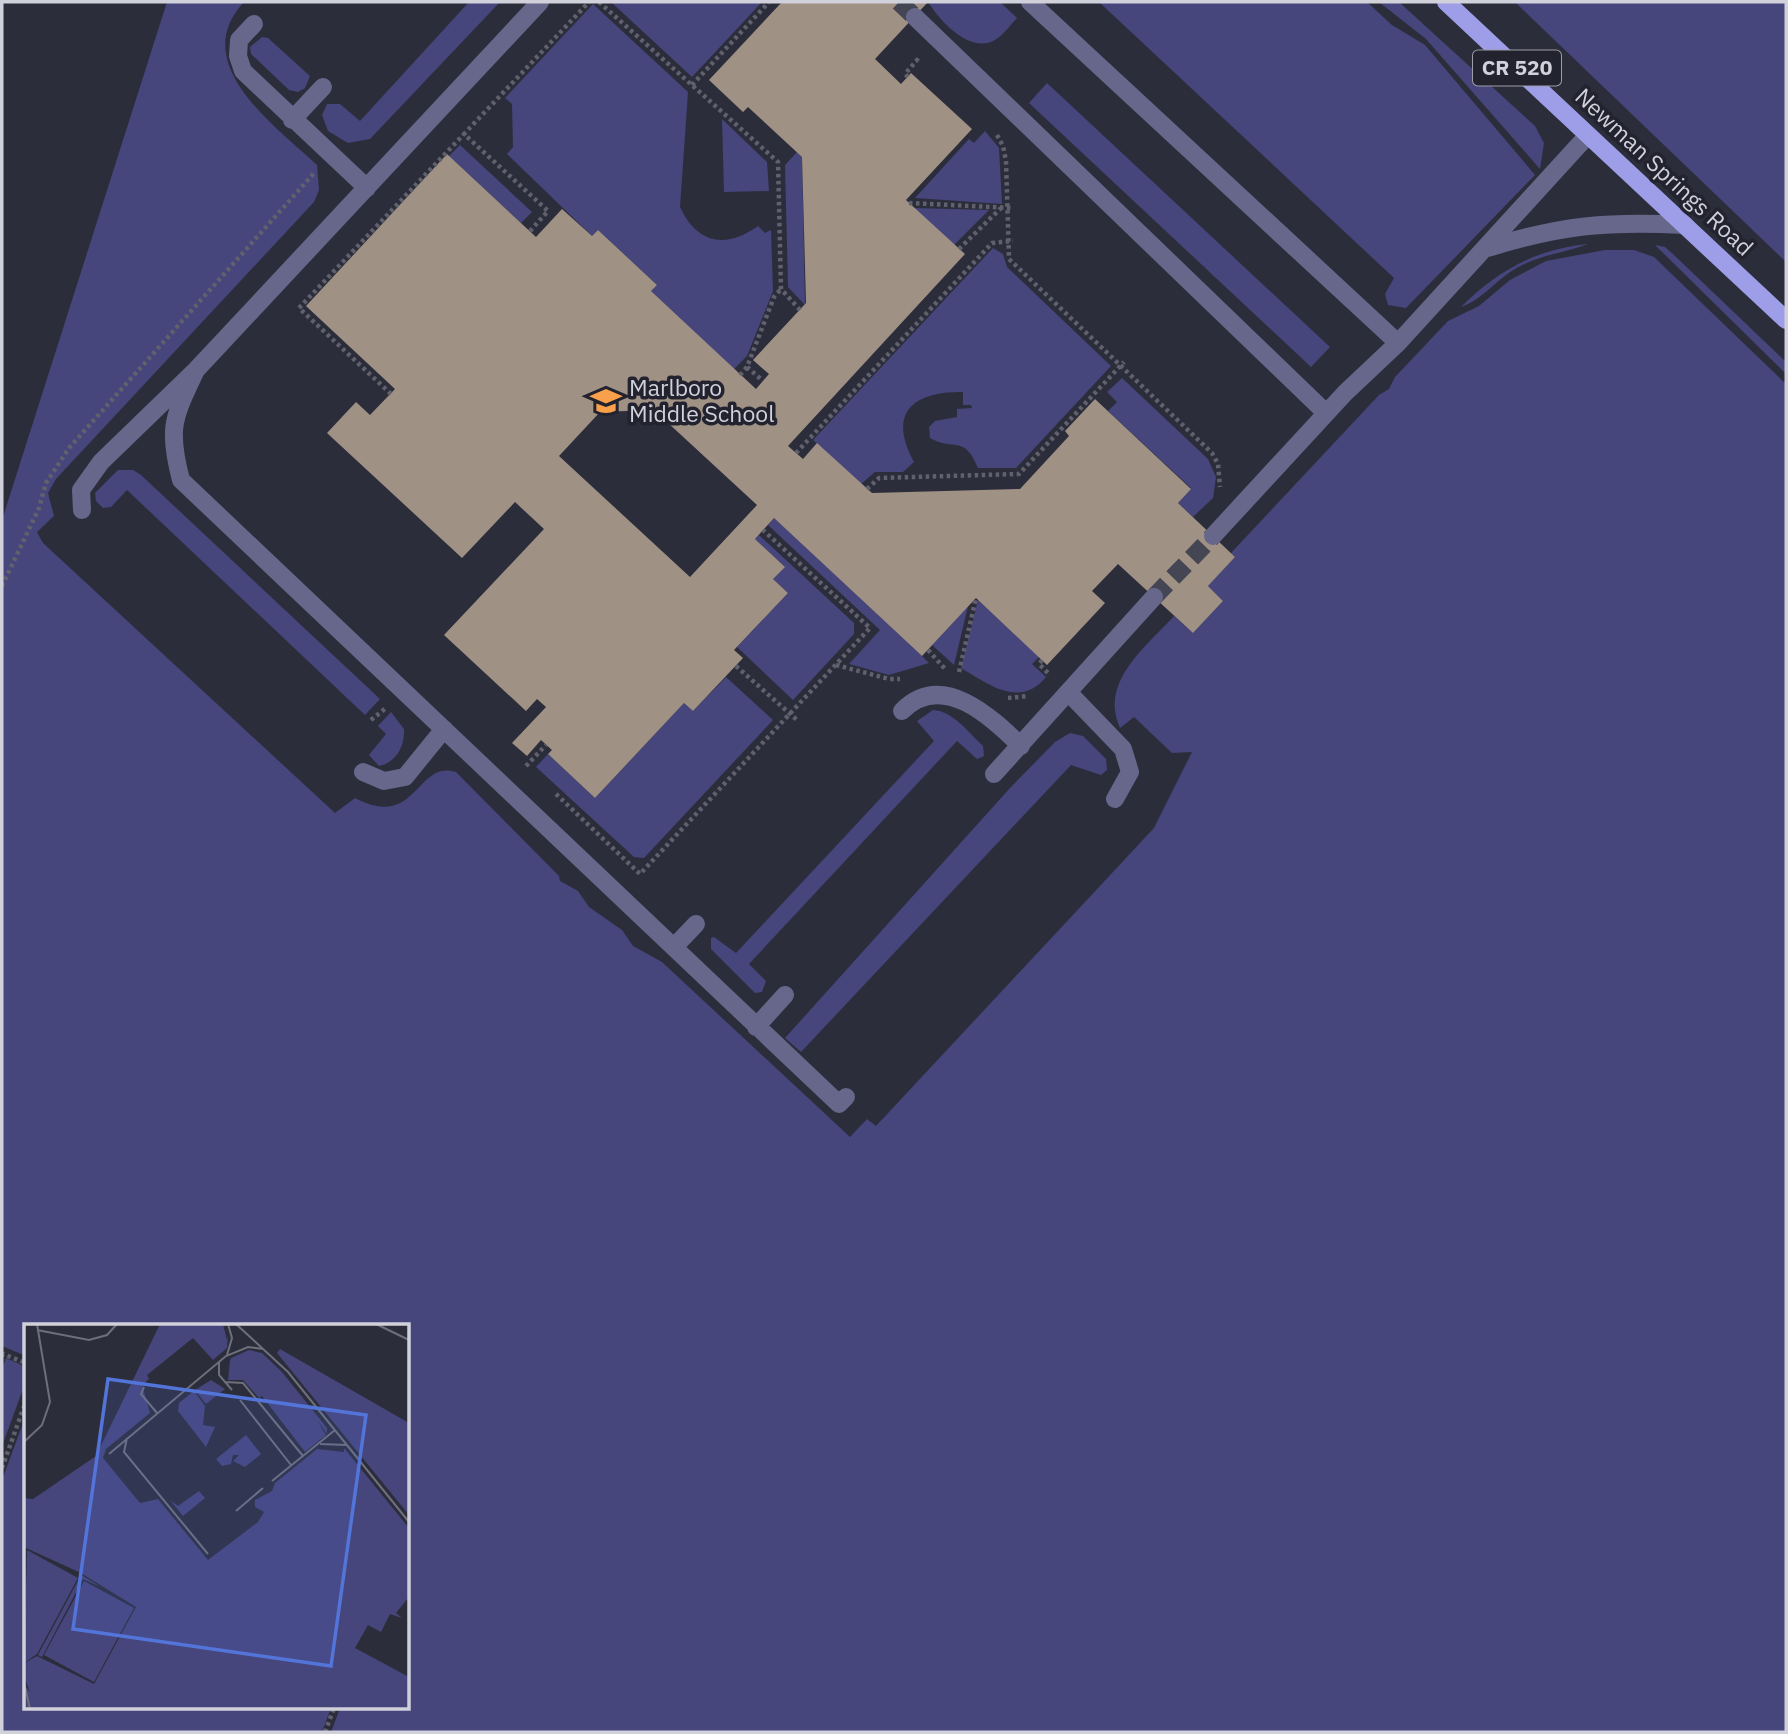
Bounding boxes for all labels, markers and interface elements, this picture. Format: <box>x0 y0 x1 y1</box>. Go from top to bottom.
road number: CR 520 <box>1473 50 1561 86</box>
street label: Newman Springs Road <box>1569 81 1760 262</box>
place label: Marlboro Middle School <box>629 372 774 428</box>
school or university icon: Marlboro Middle School <box>589 384 623 418</box>
inset map <box>24 1324 410 1710</box>

